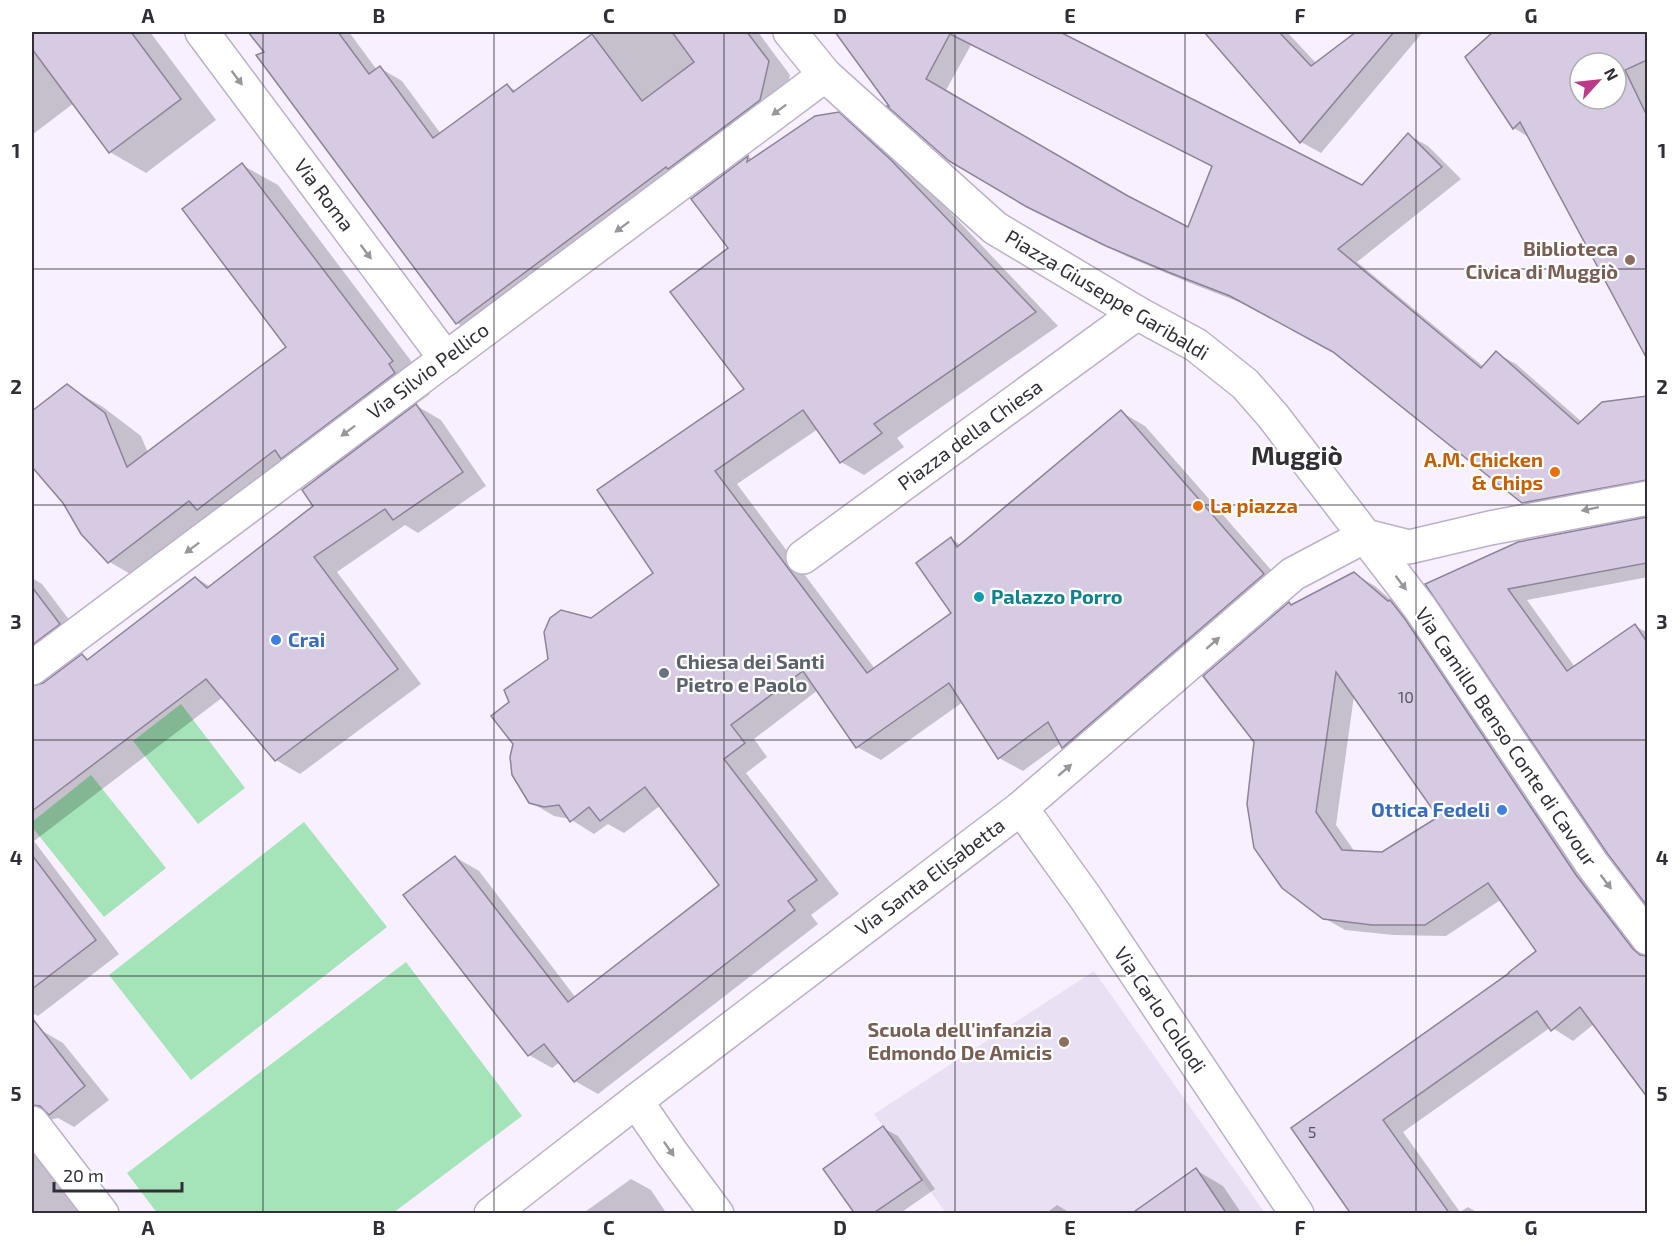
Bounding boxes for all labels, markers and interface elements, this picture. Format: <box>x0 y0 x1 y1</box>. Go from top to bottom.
text: A <box>141 3 155 27</box>
text: B <box>373 3 385 27</box>
text: C <box>603 3 615 27</box>
text: D <box>833 3 847 27</box>
text: E <box>1064 3 1076 27</box>
text: F <box>1294 3 1306 27</box>
text: G <box>1525 3 1537 27</box>
north arrow <box>1568 51 1628 111</box>
text: N <box>1601 64 1623 83</box>
one-way arrow <box>231 70 243 86</box>
one-way arrow <box>771 104 787 116</box>
text: 1 <box>12 138 20 162</box>
text: 1 <box>1658 138 1666 162</box>
street label: Via Roma <box>290 153 360 235</box>
one-way arrow <box>615 220 630 232</box>
street label: Piazza Giuseppe Garibaldi <box>1001 224 1214 364</box>
place label: Biblioteca Civica di Muggiò <box>1465 236 1618 283</box>
one-way arrow <box>360 243 372 259</box>
marker: Biblioteca Civica di Muggiò <box>1623 253 1637 267</box>
street label: Via Silvio Pellico <box>362 317 493 424</box>
text: 2 <box>10 374 22 398</box>
street label: Piazza della Chiesa <box>892 374 1046 495</box>
text: 2 <box>1656 374 1668 398</box>
one-way arrow <box>341 425 357 437</box>
district label: Muggiò <box>1251 439 1343 470</box>
place label: A.M. Chicken & Chips <box>1424 447 1543 494</box>
marker: A.M. Chicken & Chips <box>1548 465 1562 479</box>
place label: La piazza <box>1210 493 1298 517</box>
marker: La piazza <box>1191 499 1205 513</box>
one-way arrow <box>1581 505 1600 515</box>
one-way arrow <box>184 542 200 554</box>
one-way arrow <box>1394 575 1406 590</box>
place label: Palazzo Porro <box>991 584 1123 608</box>
marker: Palazzo Porro <box>972 590 986 604</box>
street label: Via Camillo Benso Conte di Cavour <box>1411 602 1603 871</box>
text: 3 <box>10 609 22 633</box>
text: 3 <box>1656 609 1668 633</box>
place label: Crai <box>288 627 325 651</box>
marker: Crai <box>269 633 283 647</box>
one-way arrow <box>1205 637 1220 650</box>
place label: Chiesa dei Santi Pietro e Paolo <box>676 649 825 696</box>
marker: Chiesa dei Santi Pietro e Paolo <box>657 666 671 680</box>
house number: 10 <box>1398 687 1414 706</box>
one-way arrow <box>1057 764 1072 777</box>
place label: Ottica Fedeli <box>1371 797 1490 821</box>
marker: Ottica Fedeli <box>1495 803 1509 817</box>
street label: Via Santa Elisabetta <box>850 812 1009 940</box>
text: 4 <box>10 845 23 869</box>
text: 4 <box>1656 845 1669 869</box>
one-way arrow <box>1599 875 1611 890</box>
street label: Via Carlo Collodi <box>1110 942 1212 1077</box>
place label: Scuola dell'infanzia Edmondo De Amicis <box>867 1017 1052 1064</box>
marker: Scuola dell'infanzia Edmondo De Amicis <box>1057 1035 1071 1049</box>
text: 5 <box>10 1081 22 1105</box>
text: 5 <box>1656 1081 1668 1105</box>
house number: 5 <box>1308 1122 1316 1141</box>
one-way arrow <box>663 1141 674 1157</box>
scale bar <box>54 1155 182 1193</box>
text: 20 m <box>63 1164 104 1186</box>
text: A <box>141 1215 155 1239</box>
text: B <box>373 1215 385 1239</box>
text: C <box>603 1215 615 1239</box>
text: D <box>833 1215 847 1239</box>
text: E <box>1064 1215 1076 1239</box>
text: F <box>1294 1215 1306 1239</box>
text: G <box>1525 1215 1537 1239</box>

